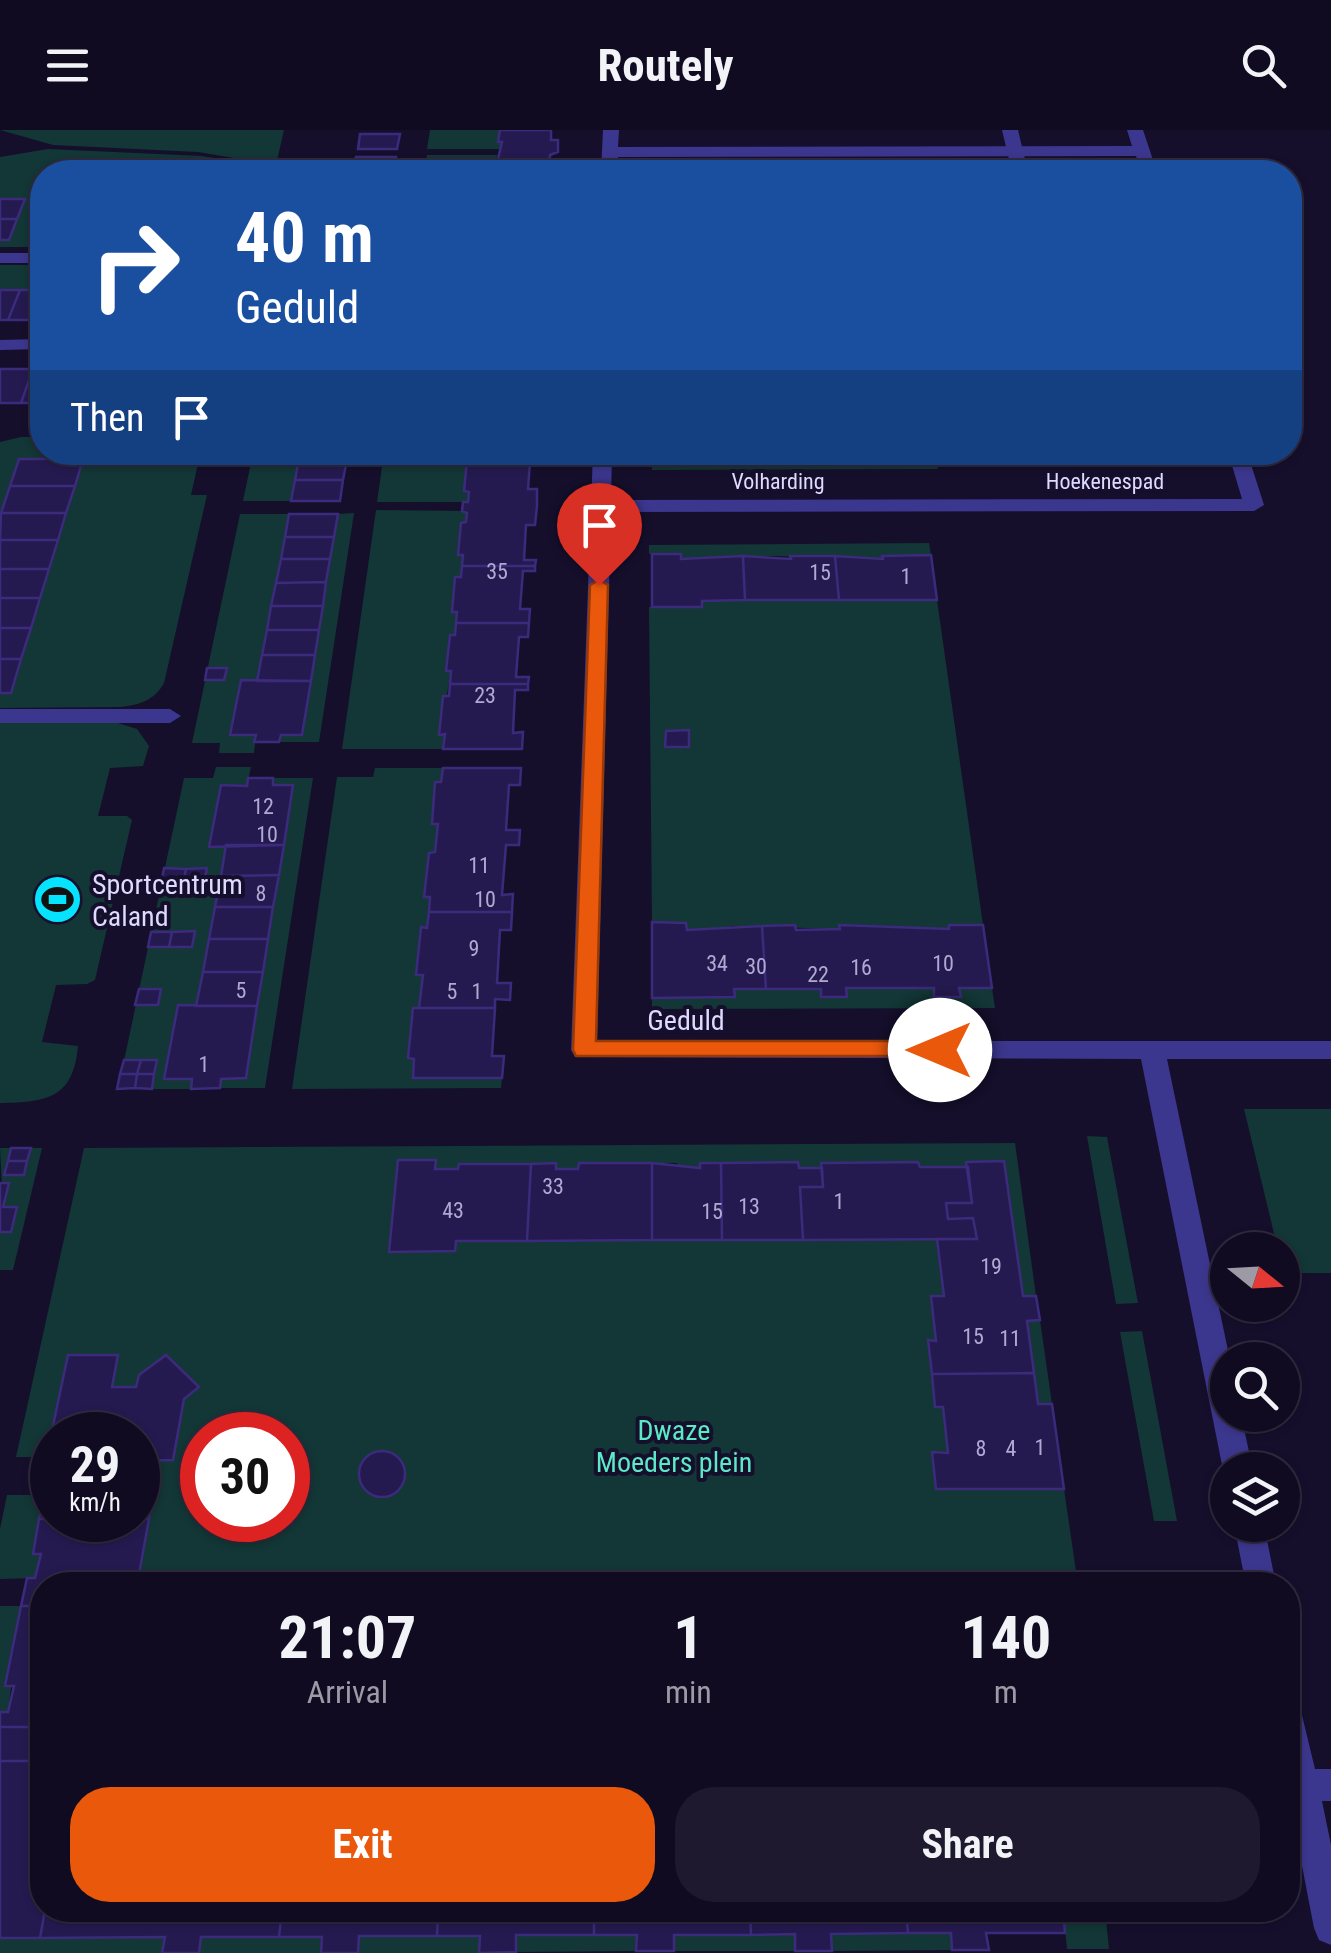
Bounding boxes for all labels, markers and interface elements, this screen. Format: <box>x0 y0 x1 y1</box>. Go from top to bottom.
icon: menu <box>40 38 95 93</box>
icon: search <box>1236 38 1291 93</box>
text: Routely <box>597 39 734 92</box>
text: 40 m <box>235 197 374 279</box>
icon: right <box>70 200 200 330</box>
text: Geduld <box>235 281 359 334</box>
icon: arrive <box>164 390 219 445</box>
text: Then <box>70 396 144 440</box>
street label: Volharding <box>731 469 825 494</box>
street label: Hoekenespad <box>1046 469 1164 494</box>
pin <box>557 483 642 586</box>
icon: arrive <box>572 498 627 553</box>
house number: 35 <box>486 559 508 584</box>
house number: 15 <box>809 560 831 585</box>
house number: 1 <box>901 564 911 589</box>
house number: 23 <box>474 683 496 708</box>
house number: 12 <box>252 794 274 819</box>
house number: 10 <box>256 822 278 847</box>
house number: 11 <box>468 853 490 878</box>
place label: Sportcentrum Caland <box>92 868 243 933</box>
sports icon: Sportcentrum Caland <box>31 874 83 926</box>
house number: 8 <box>256 881 266 906</box>
house number: 10 <box>474 887 496 912</box>
house number: 9 <box>469 936 479 961</box>
house number: 34 <box>706 951 728 976</box>
house number: 10 <box>932 951 954 976</box>
house number: 30 <box>745 954 767 979</box>
house number: 16 <box>850 955 872 980</box>
house number: 22 <box>807 962 829 987</box>
house number: 5 <box>236 978 246 1003</box>
house number: 5 <box>447 979 457 1004</box>
house number: 1 <box>472 979 482 1004</box>
position arrow <box>888 998 992 1102</box>
street label: Geduld <box>647 1004 725 1037</box>
house number: 1 <box>199 1052 209 1077</box>
house number: 33 <box>542 1174 564 1199</box>
house number: 1 <box>834 1189 844 1214</box>
house number: 13 <box>738 1194 760 1219</box>
house number: 43 <box>442 1198 464 1223</box>
house number: 15 <box>701 1199 723 1224</box>
north arrow <box>1210 1232 1300 1322</box>
map controls <box>1210 1232 1300 1542</box>
house number: 19 <box>980 1254 1002 1279</box>
house number: 15 <box>962 1324 984 1349</box>
house number: 11 <box>999 1326 1021 1351</box>
button: search <box>1210 1342 1300 1432</box>
speed limit sign: 30 <box>180 1412 310 1542</box>
park label: Dwaze Moeders plein <box>596 1414 752 1479</box>
house number: 1 <box>1035 1435 1045 1460</box>
text: 29 <box>70 1436 120 1494</box>
house number: 8 <box>976 1436 986 1461</box>
house number: 4 <box>1006 1436 1017 1461</box>
button: layers <box>1210 1452 1300 1542</box>
text: km/h <box>69 1488 121 1517</box>
text: 21:07 <box>279 1602 416 1673</box>
text: 1 <box>673 1602 704 1673</box>
text: 140 <box>960 1602 1051 1673</box>
text: Arrival <box>307 1673 388 1711</box>
text: min <box>665 1673 712 1711</box>
text: m <box>994 1673 1018 1711</box>
button: Exit <box>70 1787 655 1902</box>
button: Share <box>675 1787 1260 1902</box>

